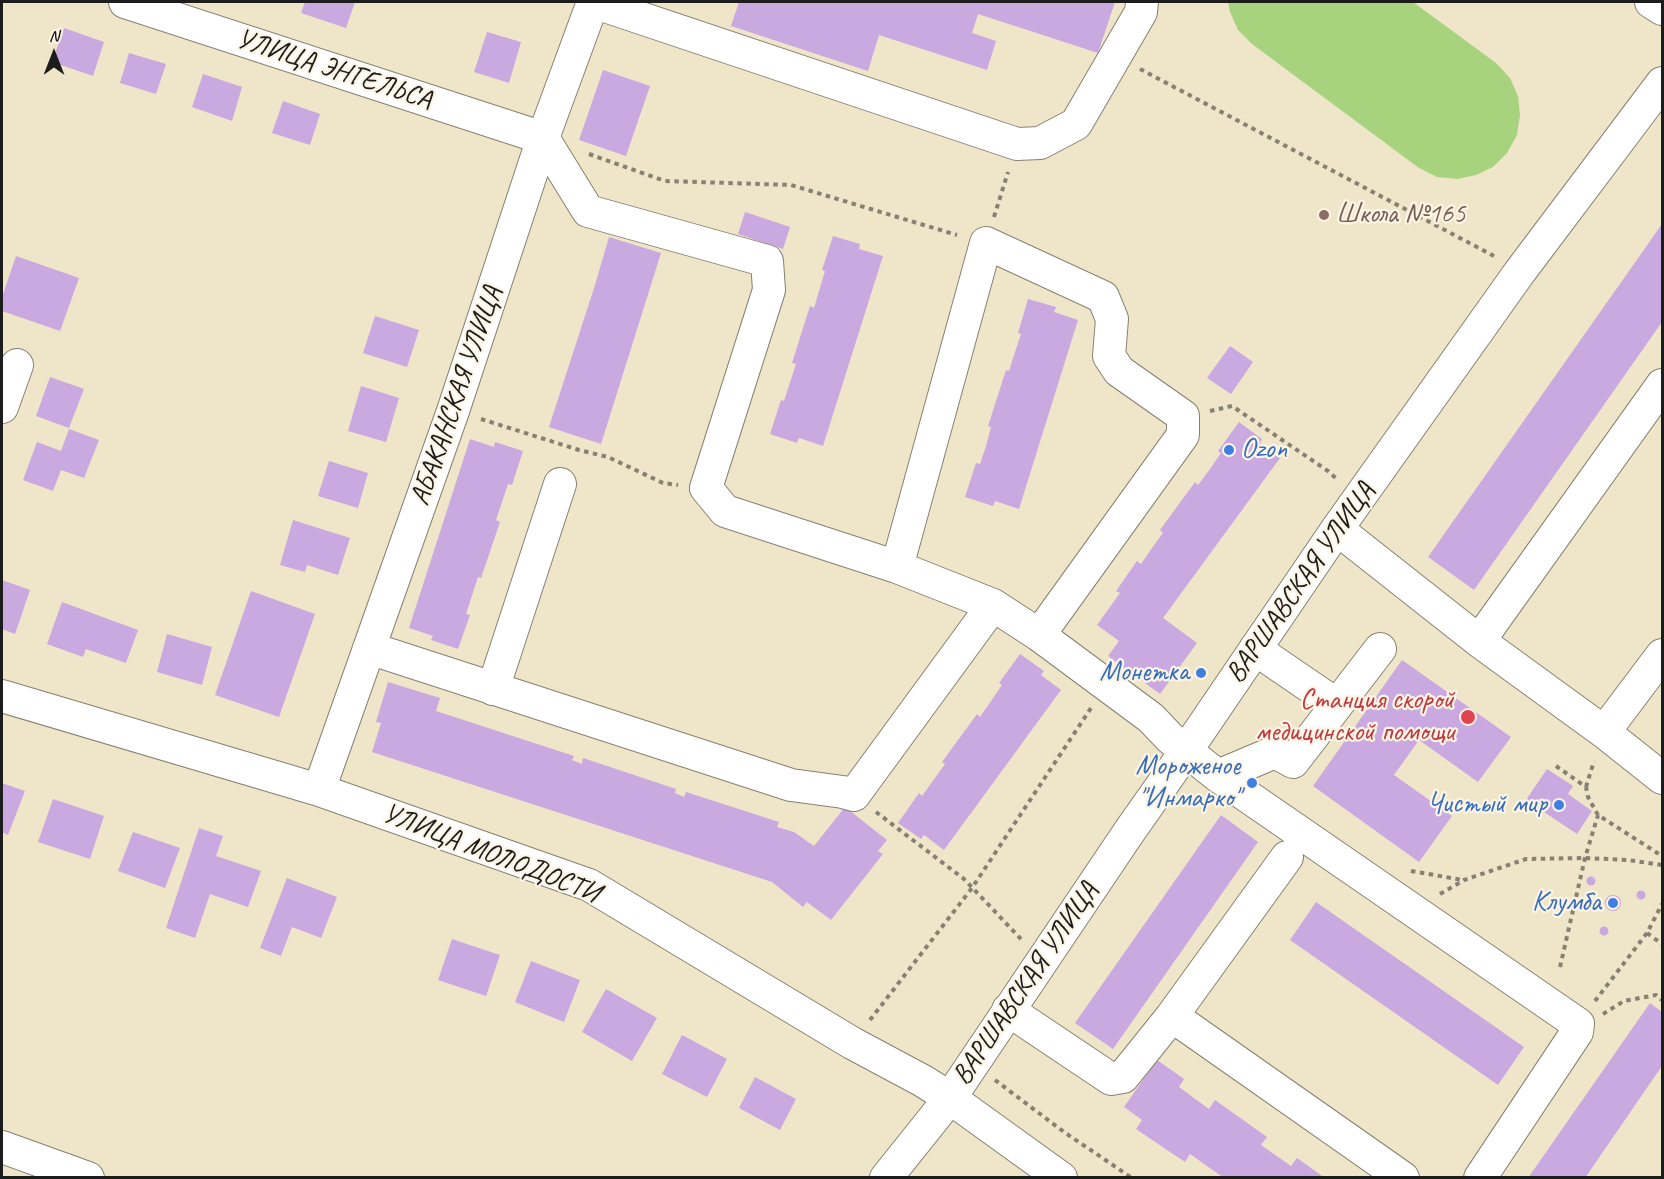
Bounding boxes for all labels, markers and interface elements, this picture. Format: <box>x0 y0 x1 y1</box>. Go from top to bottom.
street label: УЛИЦА ЭНГЕЛЬСА <box>232 23 436 117</box>
north arrow <box>24 24 84 84</box>
text: N <box>49 26 59 46</box>
place label: Школа №165 <box>1336 198 1465 232</box>
marker: Школа №165 <box>1317 208 1331 222</box>
street label: АБАКАНСКАЯ УЛИЦА <box>404 282 510 510</box>
place label: Ozon <box>1241 433 1287 467</box>
marker: Ozon <box>1222 443 1236 457</box>
street label: ВАРШАВСКАЯ УЛИЦА <box>1219 476 1383 690</box>
place label: Монетка <box>1099 656 1189 690</box>
marker: Монетка <box>1194 666 1208 680</box>
place label: Станция скорой медицинской помощи <box>1255 684 1454 750</box>
marker: Станция скорой медицинской помощи <box>1459 708 1477 726</box>
place label: Мороженое "Инмарко" <box>1136 750 1240 816</box>
marker: Мороженое "Инмарко" <box>1245 776 1259 790</box>
place label: Чистый мир <box>1427 788 1547 822</box>
street label: УЛИЦА МОЛОДОСТИ <box>378 797 604 911</box>
marker: Чистый мир <box>1552 798 1566 812</box>
street label: ВАРШАВСКАЯ УЛИЦА <box>946 876 1106 1092</box>
place label: Клумба <box>1532 886 1601 920</box>
marker: Клумба <box>1606 896 1620 910</box>

